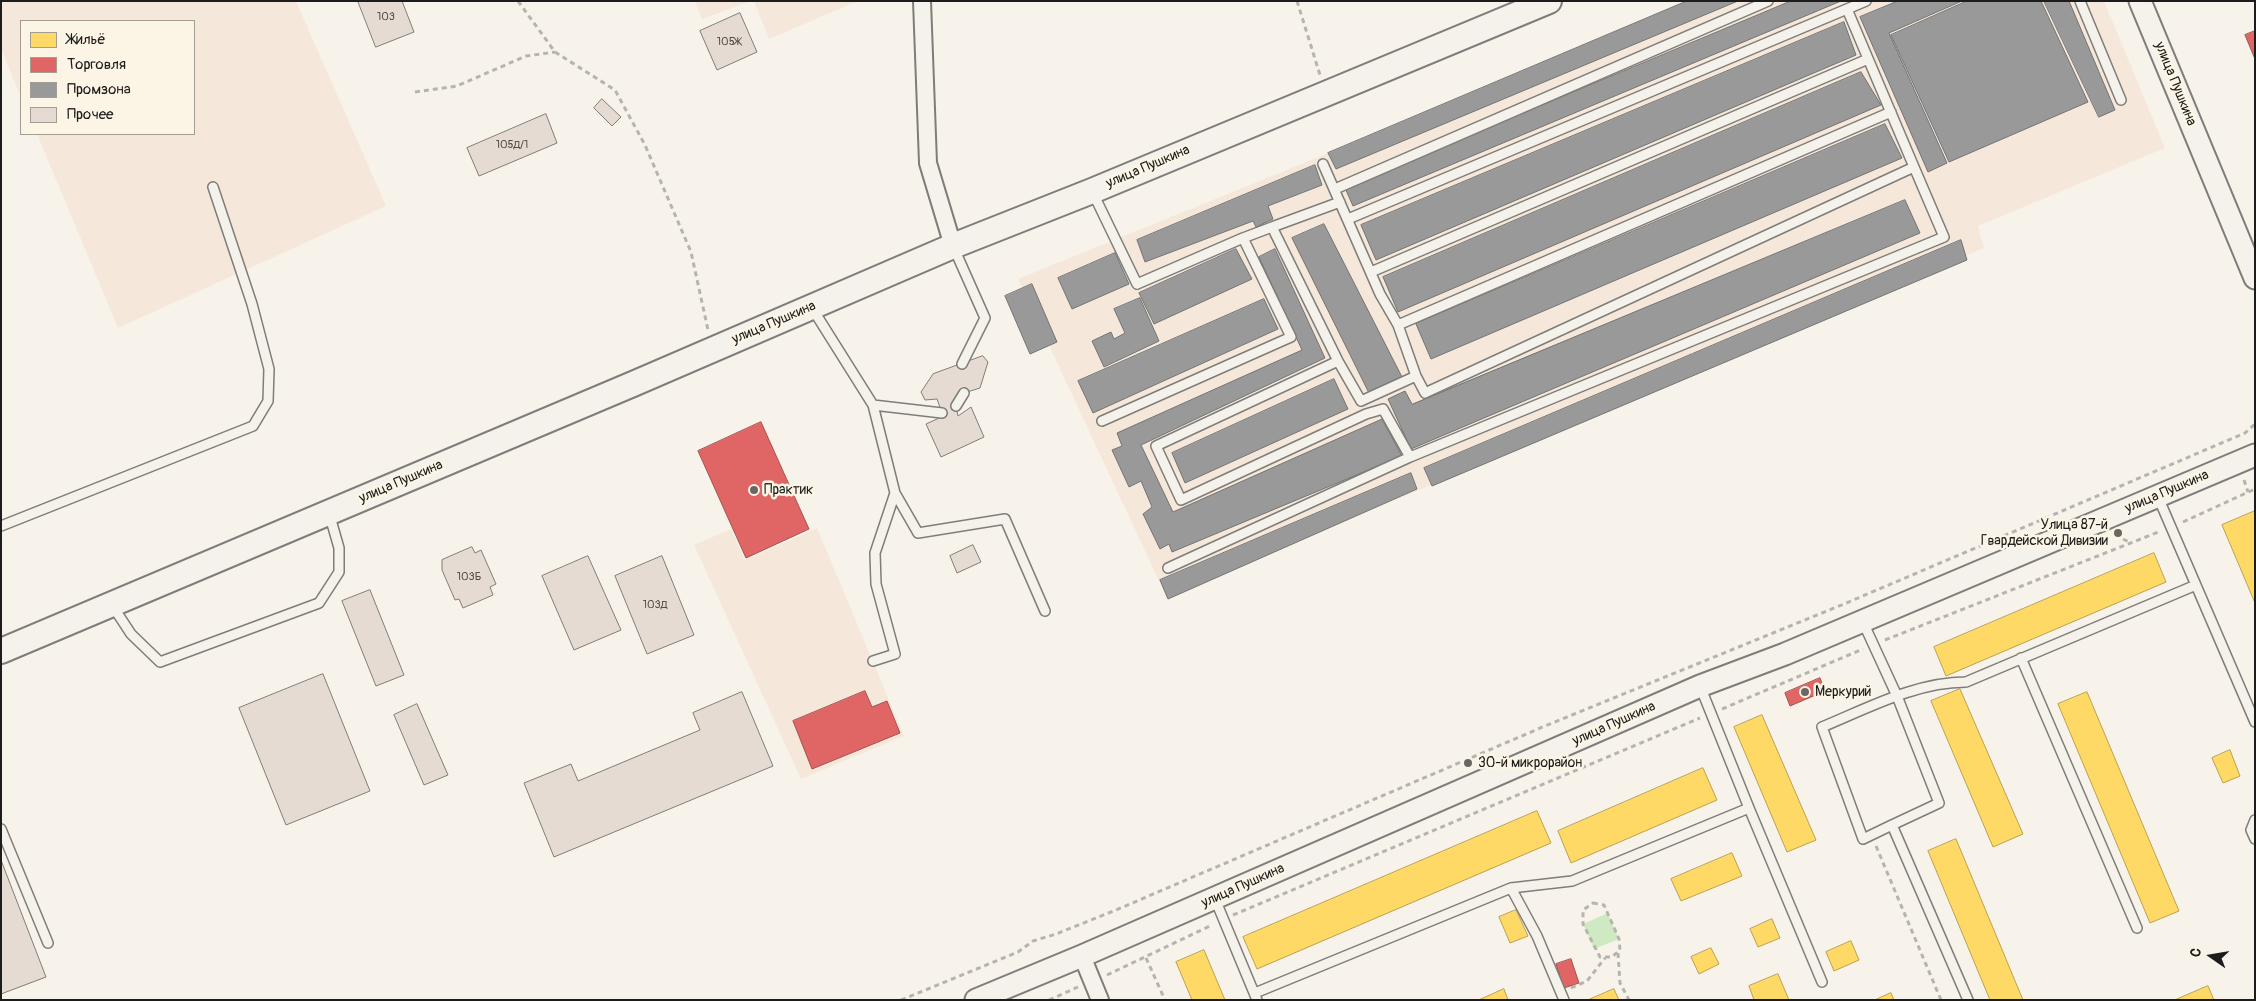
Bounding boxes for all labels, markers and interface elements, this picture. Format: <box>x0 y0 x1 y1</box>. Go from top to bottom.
house number: 103 <box>377 10 395 24</box>
legend <box>20 20 195 135</box>
text: Жильё <box>67 30 106 49</box>
house number: 105Ж <box>717 35 741 49</box>
street label: улица Пушкина <box>2151 40 2199 128</box>
text: Торговля <box>67 55 126 74</box>
text: Промзона <box>67 80 131 99</box>
text: Прочее <box>67 105 114 124</box>
house number: 105Д/1 <box>496 138 528 152</box>
street label: улица Пушкина <box>1104 142 1192 192</box>
street label: улица Пушкина <box>730 298 818 348</box>
street label: улица Пушкина <box>357 457 445 507</box>
street label: улица Пушкина <box>2123 467 2211 517</box>
place label: Практик <box>764 482 813 498</box>
marker: Практик <box>748 484 760 496</box>
place label: Улица 87-й Гвардейской Дивизии <box>1981 517 2108 550</box>
marker: Улица 87-й Гвардейской Дивизии <box>2112 527 2124 539</box>
house number: 103Б <box>457 570 481 584</box>
house number: 103Д <box>643 598 667 612</box>
place label: Меркурий <box>1815 684 1871 700</box>
marker: Меркурий <box>1799 686 1811 698</box>
street label: улица Пушкина <box>1570 698 1658 750</box>
place label: 30-й микрорайон <box>1478 755 1582 771</box>
marker: 30-й микрорайон <box>1462 757 1474 769</box>
street label: улица Пушкина <box>1199 860 1287 912</box>
north arrow <box>2186 931 2236 981</box>
text: С <box>2187 946 2205 959</box>

